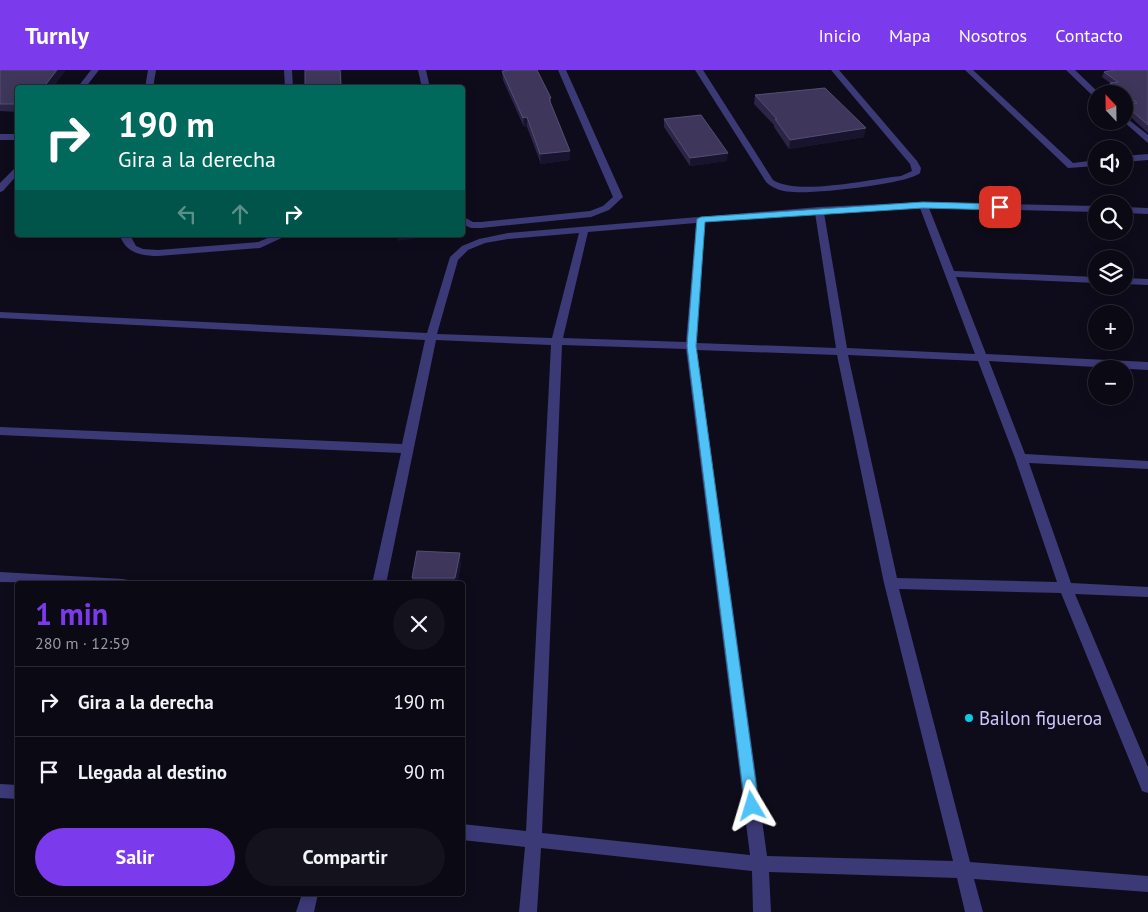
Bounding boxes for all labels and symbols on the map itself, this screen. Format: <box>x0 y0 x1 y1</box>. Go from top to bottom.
north arrow <box>1088 85 1132 130</box>
pin <box>979 186 1021 228</box>
place label: Bailon figueroa <box>979 706 1102 730</box>
marker: Bailon figueroa <box>963 712 975 724</box>
position arrow <box>725 779 777 831</box>

